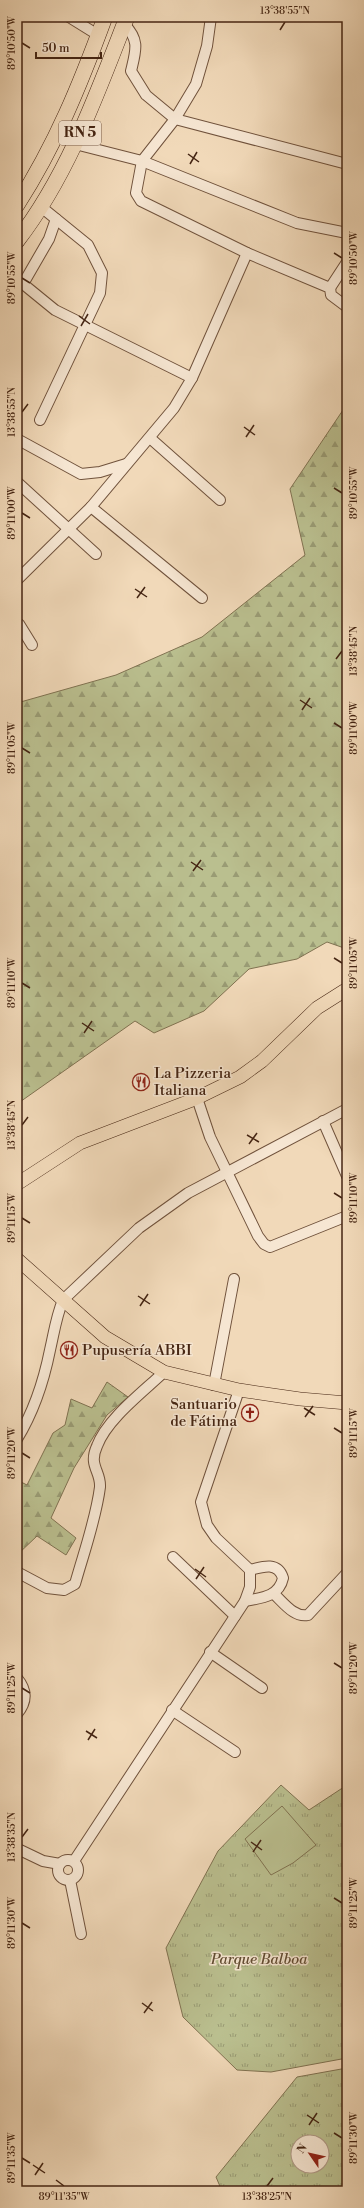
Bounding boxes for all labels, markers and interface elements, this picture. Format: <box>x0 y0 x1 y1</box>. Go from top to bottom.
text: 13°38'55"N <box>260 5 310 17</box>
text: 89°10'50"W <box>6 15 18 70</box>
scale bar <box>36 34 101 60</box>
text: 50 m <box>42 41 70 56</box>
road number: RN 5 <box>59 121 101 145</box>
text: 89°10'50"W <box>348 230 360 285</box>
text: 89°10'55"W <box>6 251 18 304</box>
text: 13°38'55"N <box>6 387 18 437</box>
text: 89°10'55"W <box>348 466 360 519</box>
text: 89°11'00"W <box>6 485 18 540</box>
text: 13°38'45"N <box>348 625 360 676</box>
text: 89°11'00"W <box>348 700 360 755</box>
text: 89°11'05"W <box>6 721 18 774</box>
text: 89°11'05"W <box>348 936 360 989</box>
text: 89°11'10"W <box>6 957 18 1008</box>
place label: La Pizzeria Italiana <box>154 1064 232 1100</box>
restaurant icon: La Pizzeria Italiana <box>131 1072 151 1092</box>
text: 13°38'45"N <box>6 1099 18 1150</box>
text: 89°11'10"W <box>348 1172 360 1223</box>
text: 89°11'15"W <box>6 1192 18 1243</box>
restaurant icon: Pupusería ABBI <box>59 1340 79 1360</box>
place label: Pupusería ABBI <box>82 1341 192 1360</box>
place label: Santuario de Fátima <box>170 1395 237 1431</box>
church icon: Santuario de Fátima <box>240 1403 260 1423</box>
text: 89°11'15"W <box>348 1407 360 1458</box>
text: 89°11'20"W <box>6 1426 18 1479</box>
text: 89°11'20"W <box>348 1641 360 1694</box>
text: 89°11'25"W <box>6 1661 18 1714</box>
text: 13°38'35"N <box>6 1812 18 1862</box>
text: 89°11'25"W <box>348 1876 360 1929</box>
text: 89°11'30"W <box>6 1896 18 1949</box>
park label: Parque Balboa <box>210 1950 308 1969</box>
text: 89°11'30"W <box>348 2111 360 2164</box>
text: 89°11'35"W <box>6 2132 18 2184</box>
north arrow <box>290 2134 330 2174</box>
text: N <box>294 2141 311 2156</box>
text: 89°11'35"W <box>38 2191 90 2203</box>
text: 13°38'25"N <box>242 2191 293 2203</box>

